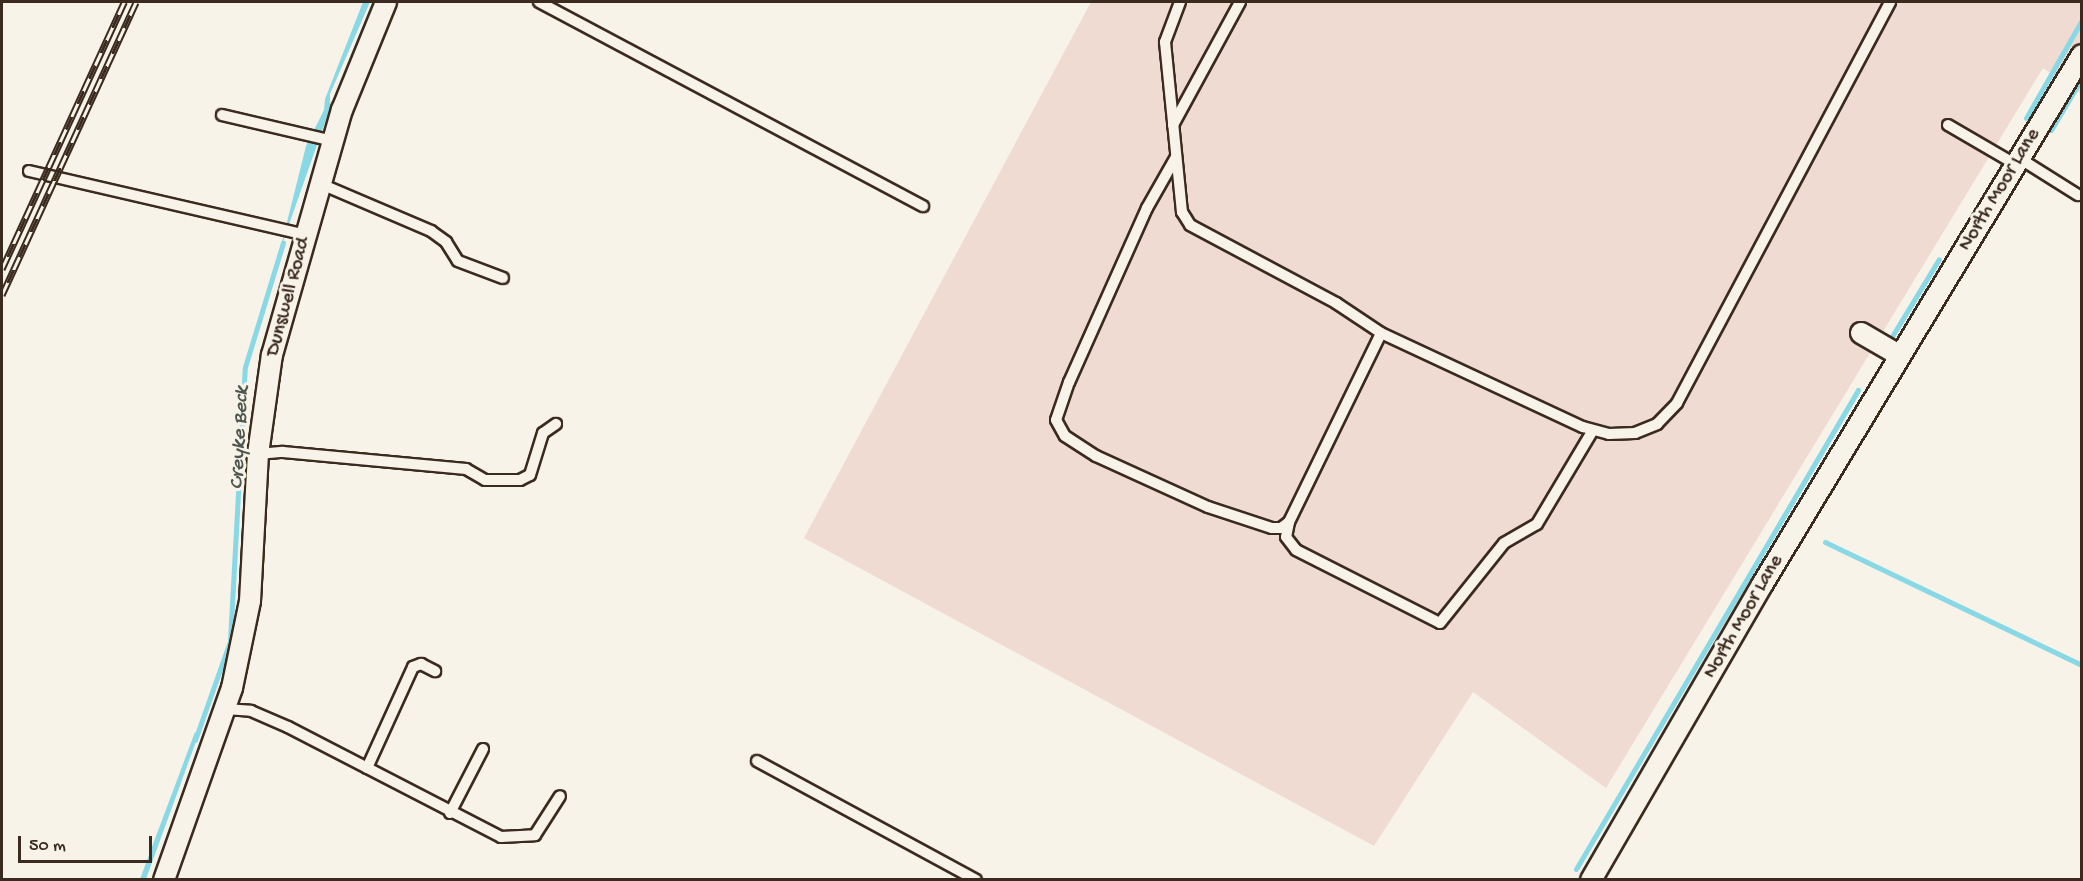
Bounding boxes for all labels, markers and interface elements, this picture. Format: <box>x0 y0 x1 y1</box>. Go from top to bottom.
street label: North Moor Lane <box>1954 124 2046 256</box>
street label: Dunswell Road <box>262 235 316 359</box>
water label: Creyke Beck <box>226 386 256 490</box>
street label: North Moor Lane <box>1699 551 1789 683</box>
scale bar <box>21 824 154 862</box>
text: 50 m <box>29 836 66 857</box>

